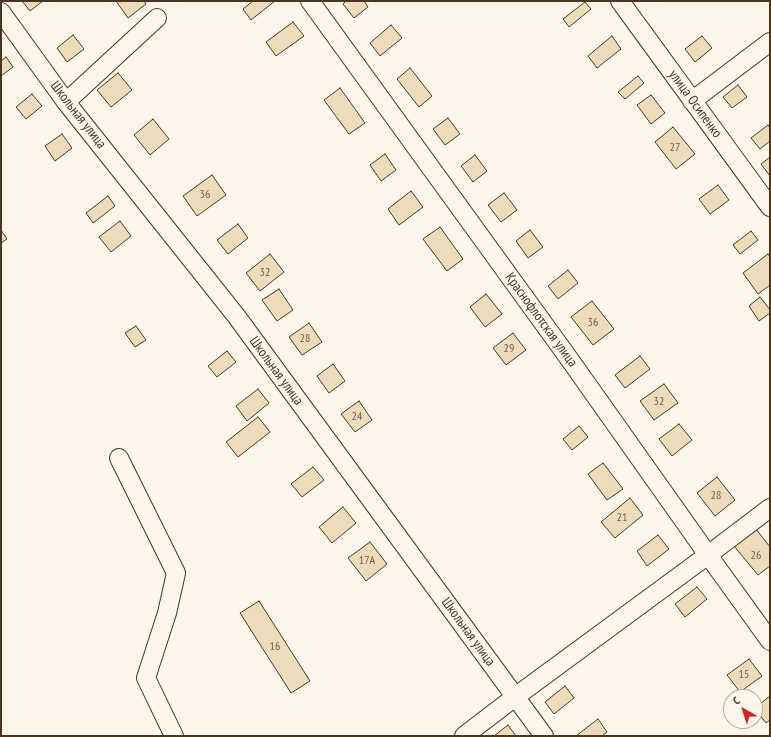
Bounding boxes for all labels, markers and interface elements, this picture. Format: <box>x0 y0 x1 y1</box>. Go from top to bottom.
street label: улица Осипенко <box>665 67 725 141</box>
street label: Школьная улица <box>46 78 110 152</box>
house number: 27 <box>670 141 680 155</box>
house number: 36 <box>200 188 210 202</box>
house number: 32 <box>260 266 270 280</box>
street label: Краснофлотская улица <box>501 270 581 370</box>
house number: 36 <box>588 316 598 330</box>
house number: 28 <box>300 332 310 346</box>
street label: Школьная улица <box>245 333 307 409</box>
house number: 29 <box>504 342 514 356</box>
house number: 32 <box>654 395 664 409</box>
house number: 24 <box>352 410 362 424</box>
house number: 28 <box>711 489 721 503</box>
house number: 21 <box>617 511 627 525</box>
house number: 26 <box>751 549 761 563</box>
house number: 17А <box>359 554 375 568</box>
street label: Школьная улица <box>437 594 499 670</box>
house number: 16 <box>270 640 280 654</box>
house number: 15 <box>739 668 749 682</box>
north arrow <box>723 689 763 729</box>
text: С <box>730 693 742 707</box>

